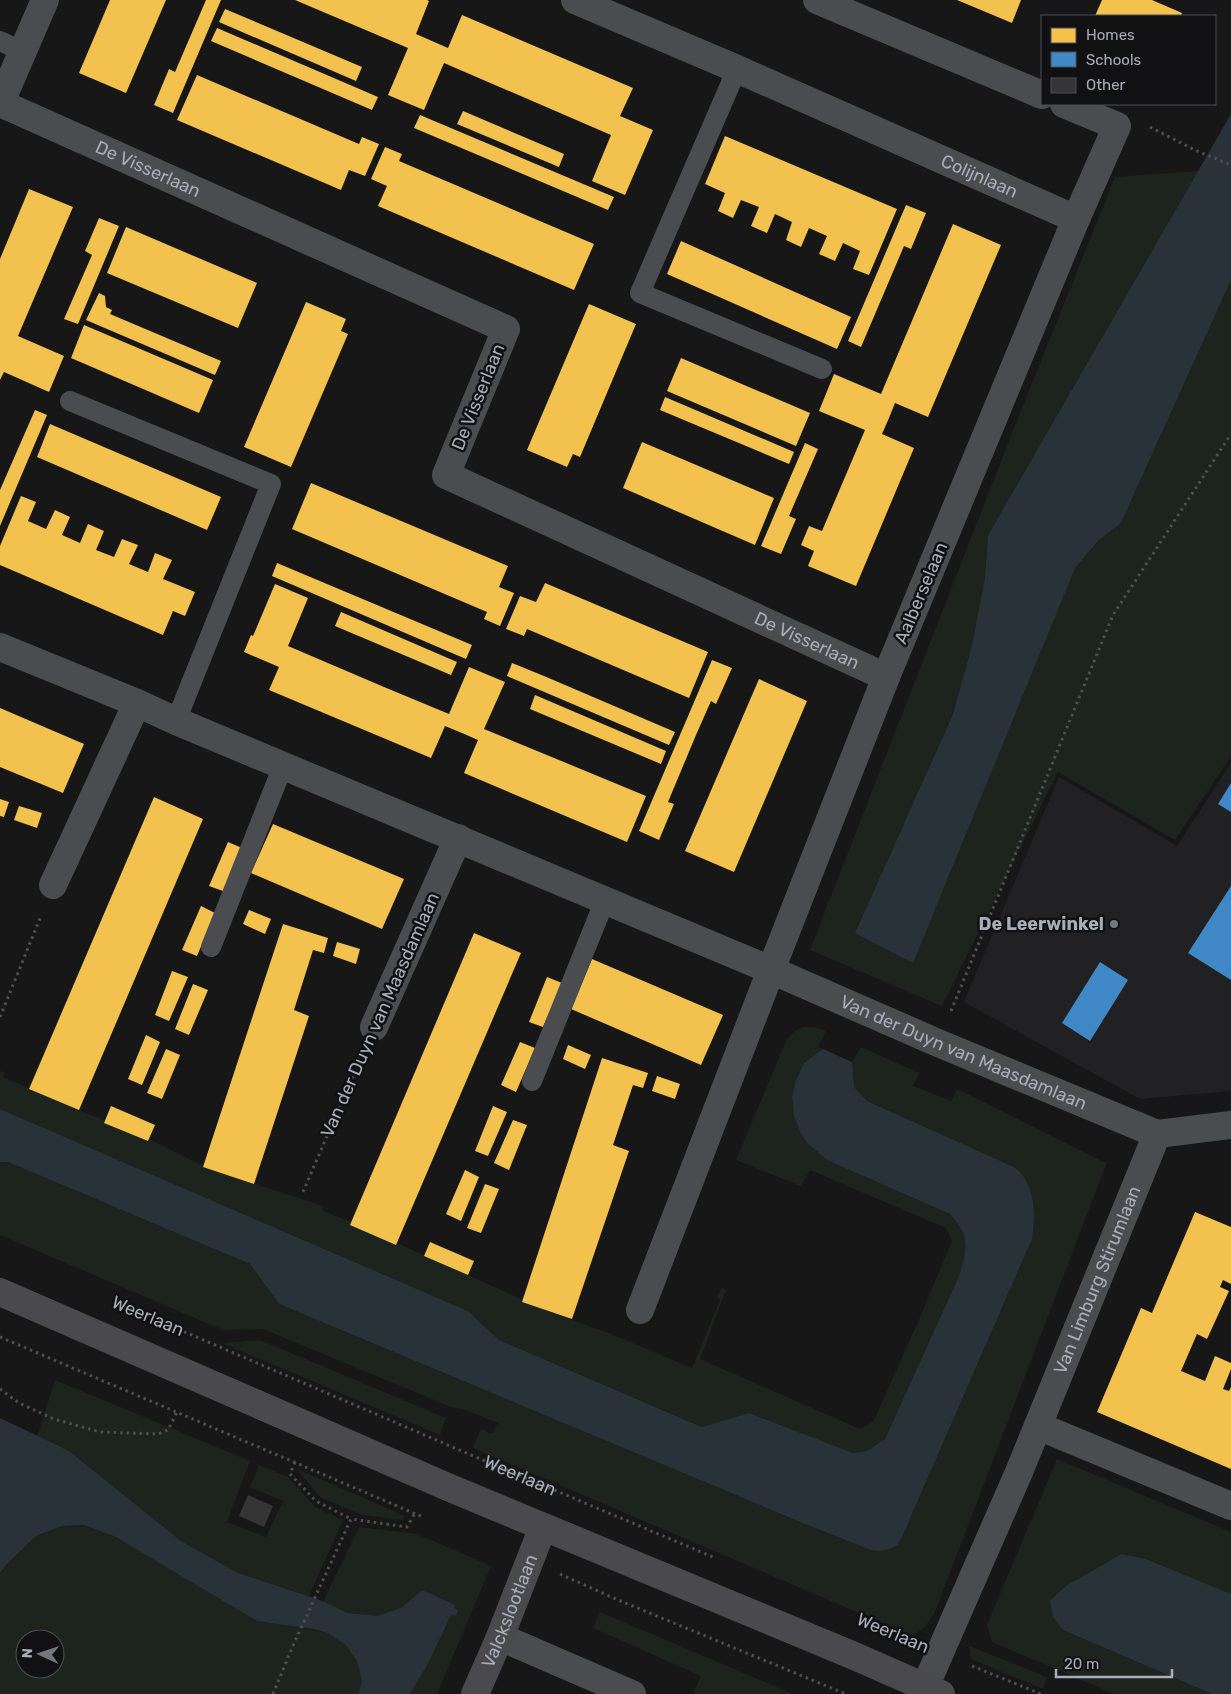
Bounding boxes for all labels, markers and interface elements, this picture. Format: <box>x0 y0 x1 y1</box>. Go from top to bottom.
legend <box>1041 15 1216 105</box>
text: Homes <box>1086 26 1135 44</box>
text: Schools <box>1086 51 1142 69</box>
text: Other <box>1086 76 1126 94</box>
street label: De Visserlaan <box>92 136 204 202</box>
street label: Colijnlaan <box>937 150 1021 203</box>
street label: De Visserlaan <box>447 341 509 453</box>
street label: Aalberselaan <box>890 539 952 647</box>
street label: De Visserlaan <box>751 607 863 674</box>
street label: Van der Duyn van Maasdamlaan <box>316 889 444 1141</box>
place label: De Leerwinkel <box>979 913 1104 935</box>
marker: De Leerwinkel <box>1108 918 1120 930</box>
street label: Van der Duyn van Maasdamlaan <box>837 991 1090 1115</box>
street label: Van Limburg Stirumlaan <box>1049 1183 1146 1377</box>
street label: Weerlaan <box>109 1291 187 1341</box>
street label: Weerlaan <box>481 1451 559 1501</box>
street label: Valckslootlaan <box>477 1551 542 1671</box>
street label: Weerlaan <box>854 1608 932 1658</box>
north arrow <box>15 1629 65 1679</box>
scale bar <box>1056 1646 1172 1678</box>
text: N <box>19 1648 36 1659</box>
text: 20 m <box>1064 1655 1099 1673</box>

